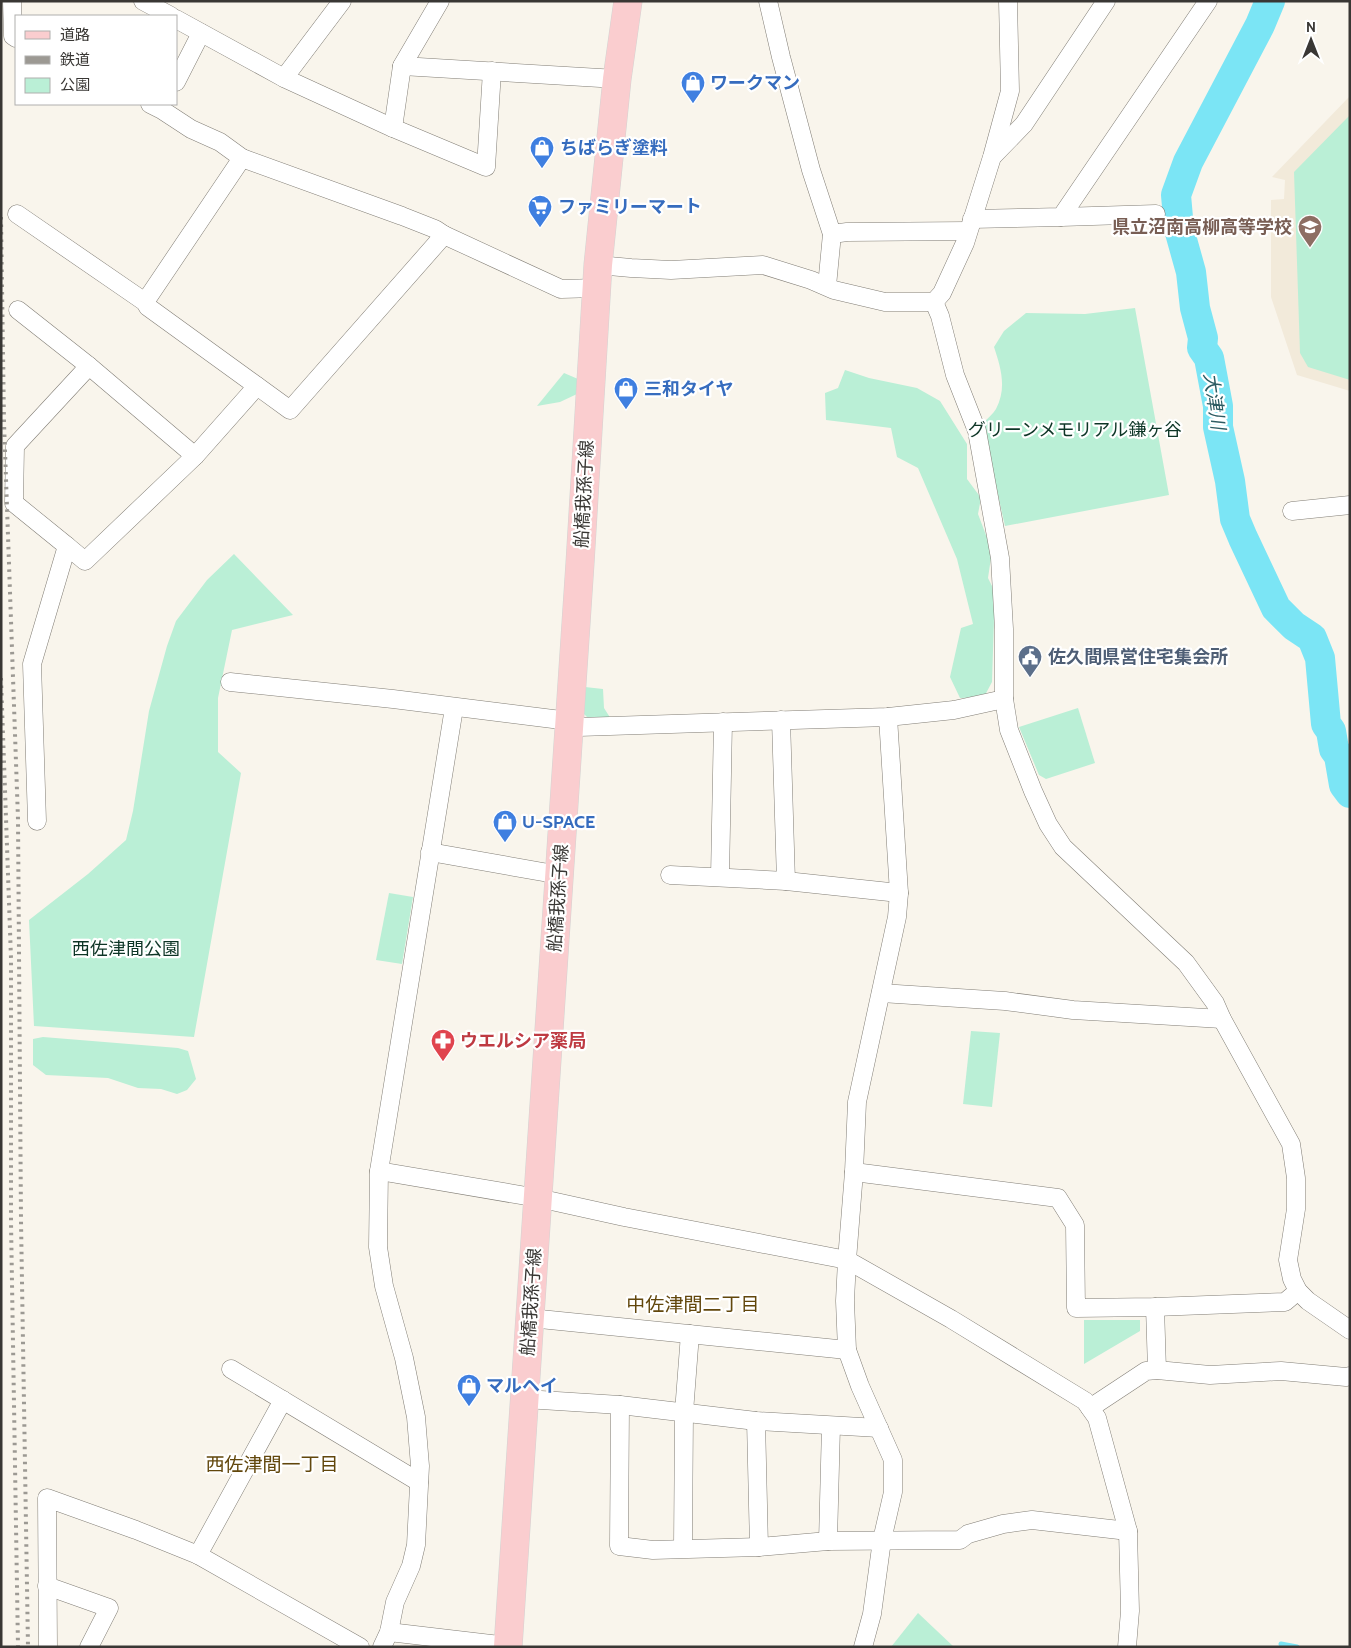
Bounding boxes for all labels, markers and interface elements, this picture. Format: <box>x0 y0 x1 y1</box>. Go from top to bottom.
legend <box>15 15 178 105</box>
north arrow <box>1286 15 1336 65</box>
text: N <box>1306 18 1316 36</box>
text: 道路 <box>60 26 90 44</box>
text: 鉄道 <box>60 51 90 69</box>
shop icon: ワークマン <box>680 70 706 104</box>
place label: ワークマン <box>710 72 800 94</box>
text: 公園 <box>60 76 90 94</box>
shop icon: ちばらぎ塗料 <box>529 135 555 169</box>
place label: ちばらぎ塗料 <box>560 137 668 159</box>
supermarket icon: ファミリーマート <box>527 194 553 228</box>
place label: ファミリーマート <box>558 196 702 218</box>
school or university icon: 県立沼南高柳高等学校 <box>1297 214 1323 248</box>
place label: 県立沼南高柳高等学校 <box>1112 216 1292 238</box>
water label: 大津川 <box>1199 371 1230 433</box>
shop icon: 三和タイヤ <box>613 376 639 410</box>
place label: 三和タイヤ <box>644 378 733 400</box>
park label: グリーンメモリアル鎌ヶ谷 <box>968 419 1182 441</box>
street label: 船橋我孫子線 <box>570 439 598 549</box>
public building icon: 佐久間県営住宅集会所 <box>1017 644 1043 678</box>
place label: 佐久間県営住宅集会所 <box>1048 646 1228 668</box>
shop icon: U-SPACE <box>492 809 518 843</box>
place label: U-SPACE <box>522 811 595 833</box>
street label: 船橋我孫子線 <box>543 843 573 953</box>
park label: 西佐津間公園 <box>72 938 180 960</box>
pharmacy icon: ウエルシア薬局 <box>430 1028 456 1062</box>
place label: ウエルシア薬局 <box>460 1030 586 1052</box>
street label: 船橋我孫子線 <box>516 1247 546 1357</box>
district label: 中佐津間二丁目 <box>626 1293 760 1316</box>
shop icon: マルヘイ <box>456 1373 482 1407</box>
place label: マルヘイ <box>486 1375 558 1397</box>
district label: 西佐津間一丁目 <box>205 1453 339 1476</box>

